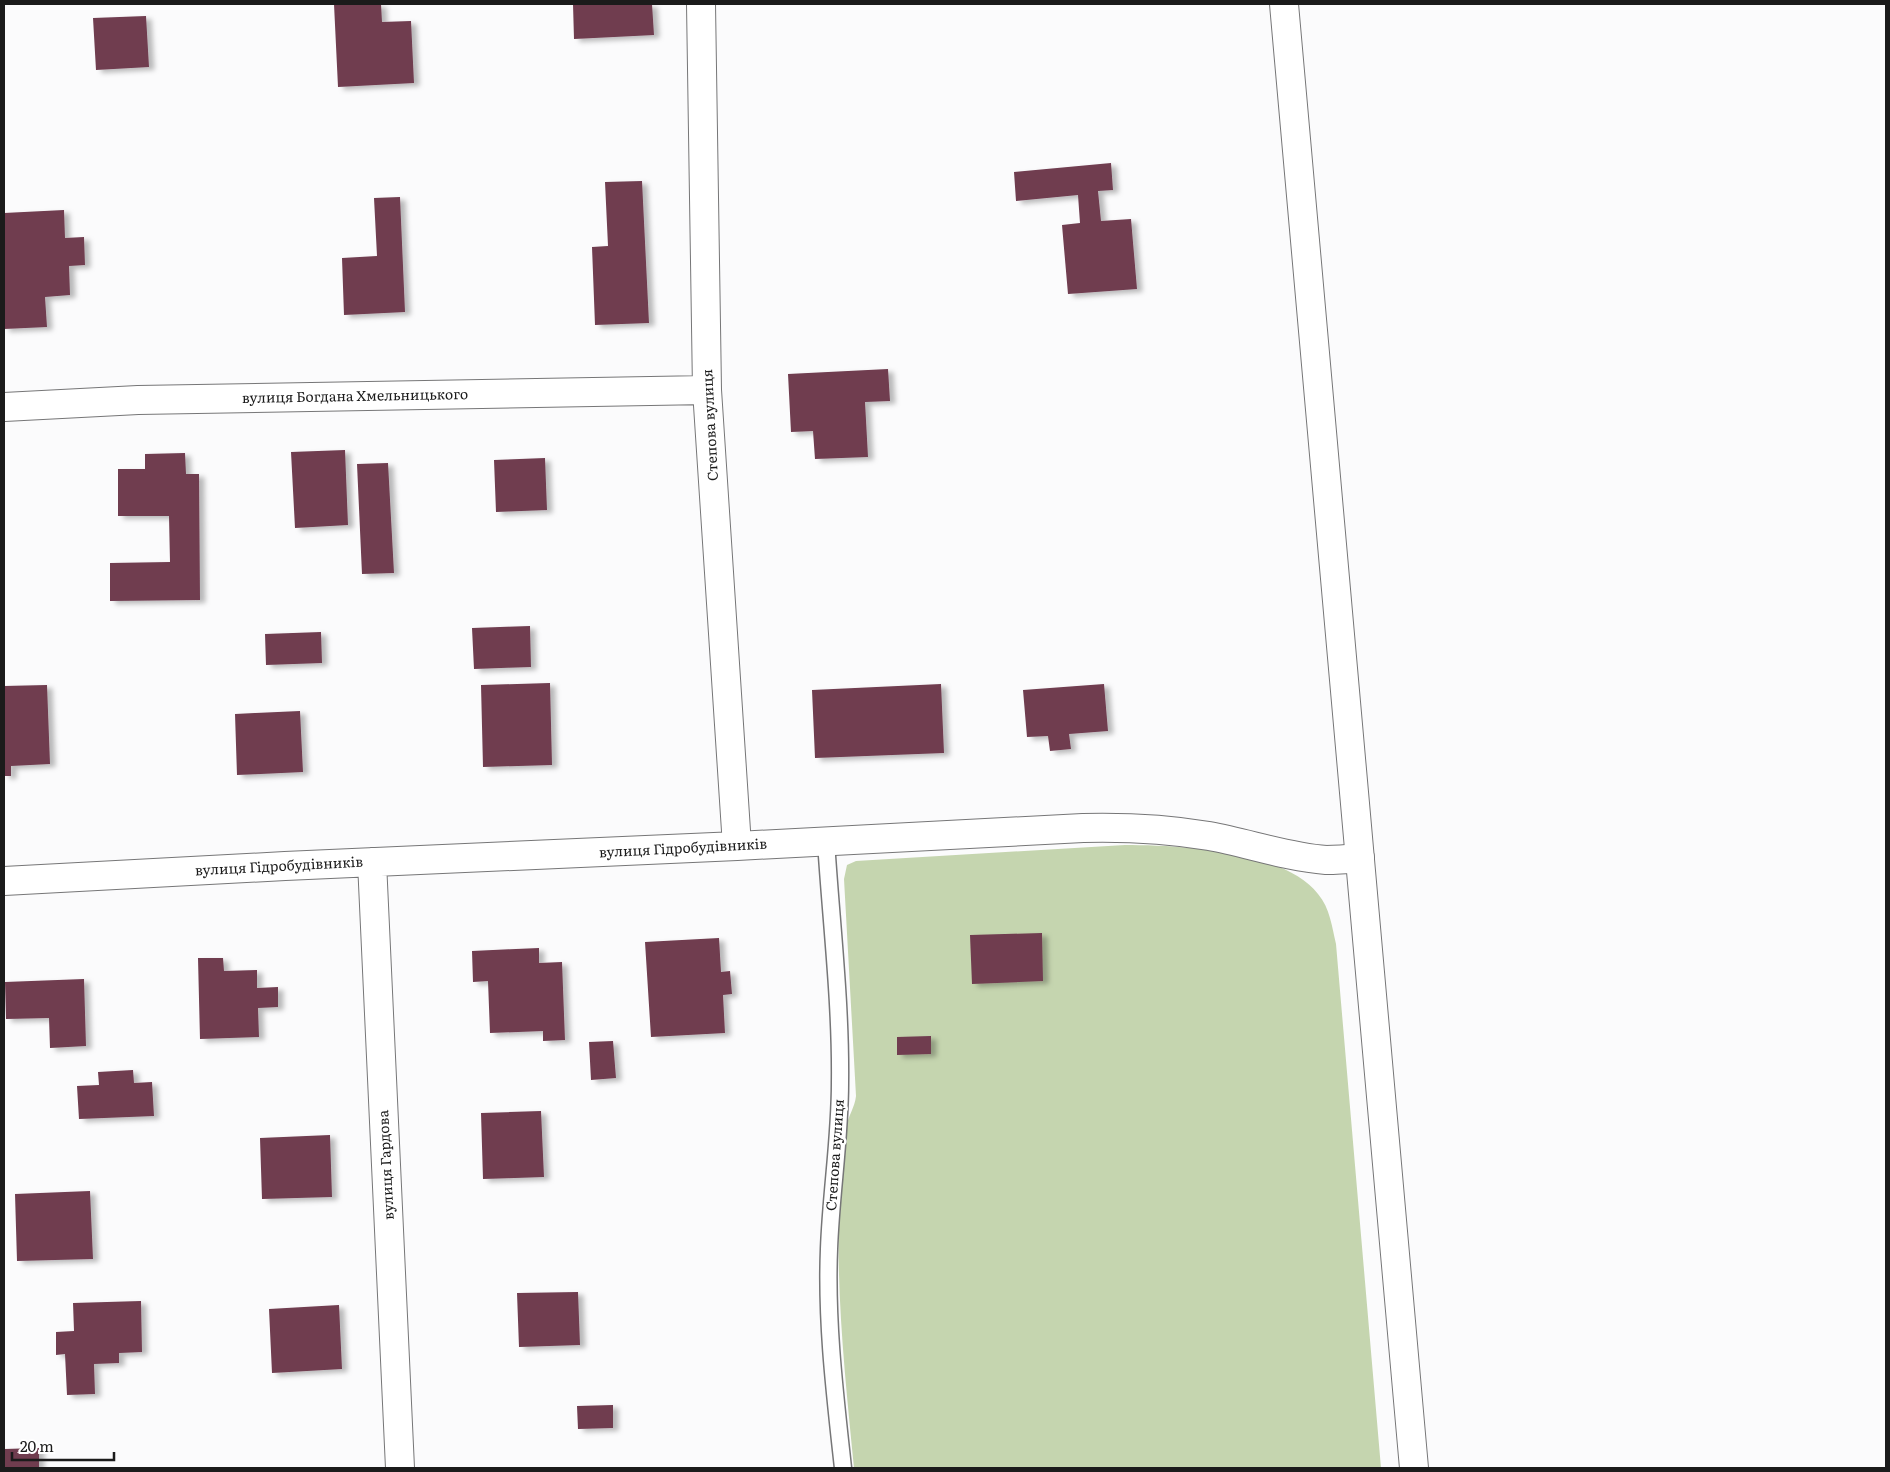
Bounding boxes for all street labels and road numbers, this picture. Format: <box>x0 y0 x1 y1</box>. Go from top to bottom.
street label: Степова вулиця <box>696 369 722 482</box>
street label: вулиця Богдана Хмельницького <box>242 383 468 407</box>
street label: вулиця Гідробудівників <box>598 833 768 861</box>
street label: вулиця Гідробудівників <box>194 851 364 879</box>
street label: Степова вулиця <box>820 1098 848 1212</box>
street label: вулиця Гардова <box>372 1109 398 1221</box>

